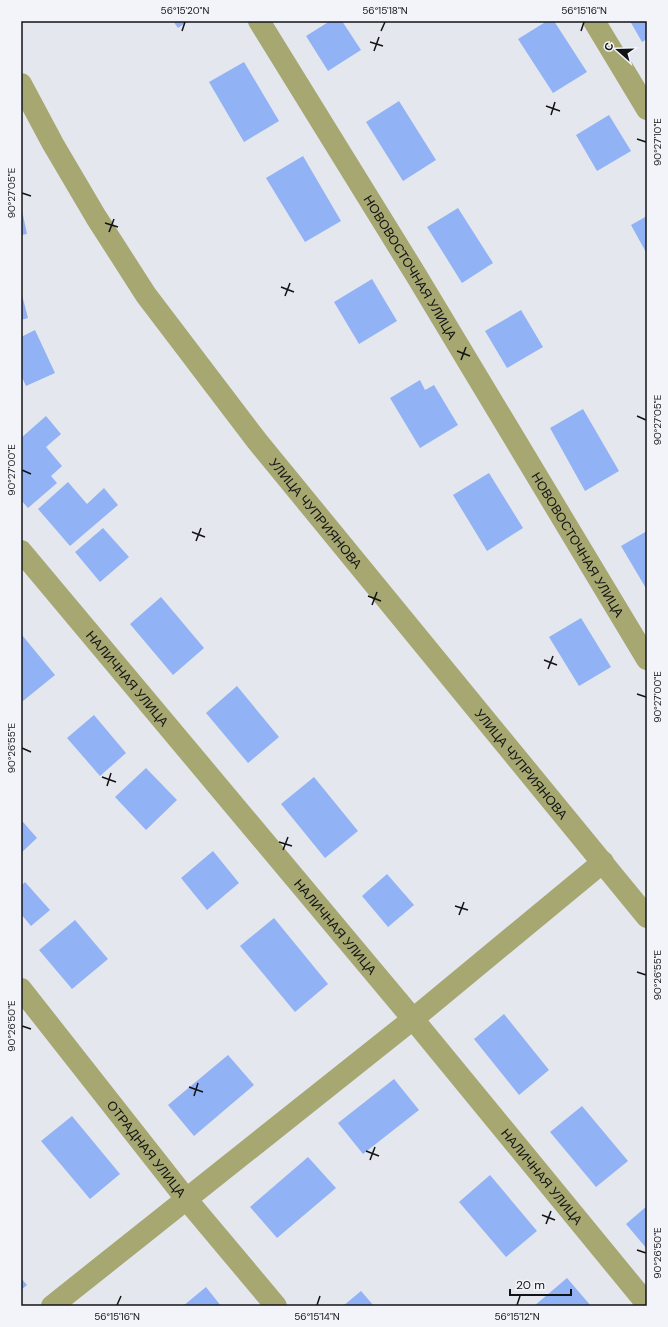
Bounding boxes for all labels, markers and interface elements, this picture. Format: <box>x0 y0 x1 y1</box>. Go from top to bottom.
text: 56°15'20"N <box>161 4 209 17</box>
text: 56°15'18"N <box>362 4 408 17</box>
text: 56°15'16"N <box>561 4 607 17</box>
north arrow <box>598 30 638 70</box>
text: С <box>601 40 617 53</box>
text: 90°27'10"E <box>651 118 664 166</box>
text: 90°27'05"E <box>5 167 18 218</box>
street label: НОВОВОСТОЧНАЯ УЛИЦА <box>360 192 461 343</box>
text: 90°27'05"E <box>651 394 664 445</box>
text: 90°27'00"E <box>5 444 18 496</box>
street label: УЛИЦА ЧУПРИЯНОВА <box>266 455 366 572</box>
street label: НОВОВОСТОЧНАЯ УЛИЦА <box>528 469 628 620</box>
street label: НАЛИЧНАЯ УЛИЦА <box>83 627 173 730</box>
text: 90°27'00"E <box>651 671 664 723</box>
street label: УЛИЦА ЧУПРИЯНОВА <box>471 705 572 823</box>
text: 90°26'55"E <box>5 722 18 773</box>
street label: НАЛИЧНАЯ УЛИЦА <box>291 875 381 978</box>
text: 90°26'55"E <box>651 949 664 1000</box>
text: 90°26'50"E <box>5 1000 18 1052</box>
street label: ОТРАДНАЯ УЛИЦА <box>103 1097 190 1201</box>
street label: НАЛИЧНАЯ УЛИЦА <box>498 1125 587 1228</box>
text: 90°26'50"E <box>651 1227 664 1279</box>
scale bar <box>510 1271 571 1297</box>
text: 20 m <box>516 1277 545 1293</box>
text: 56°15'16"N <box>94 1310 140 1323</box>
text: 56°15'14"N <box>294 1310 340 1323</box>
text: 56°15'12"N <box>494 1310 540 1323</box>

